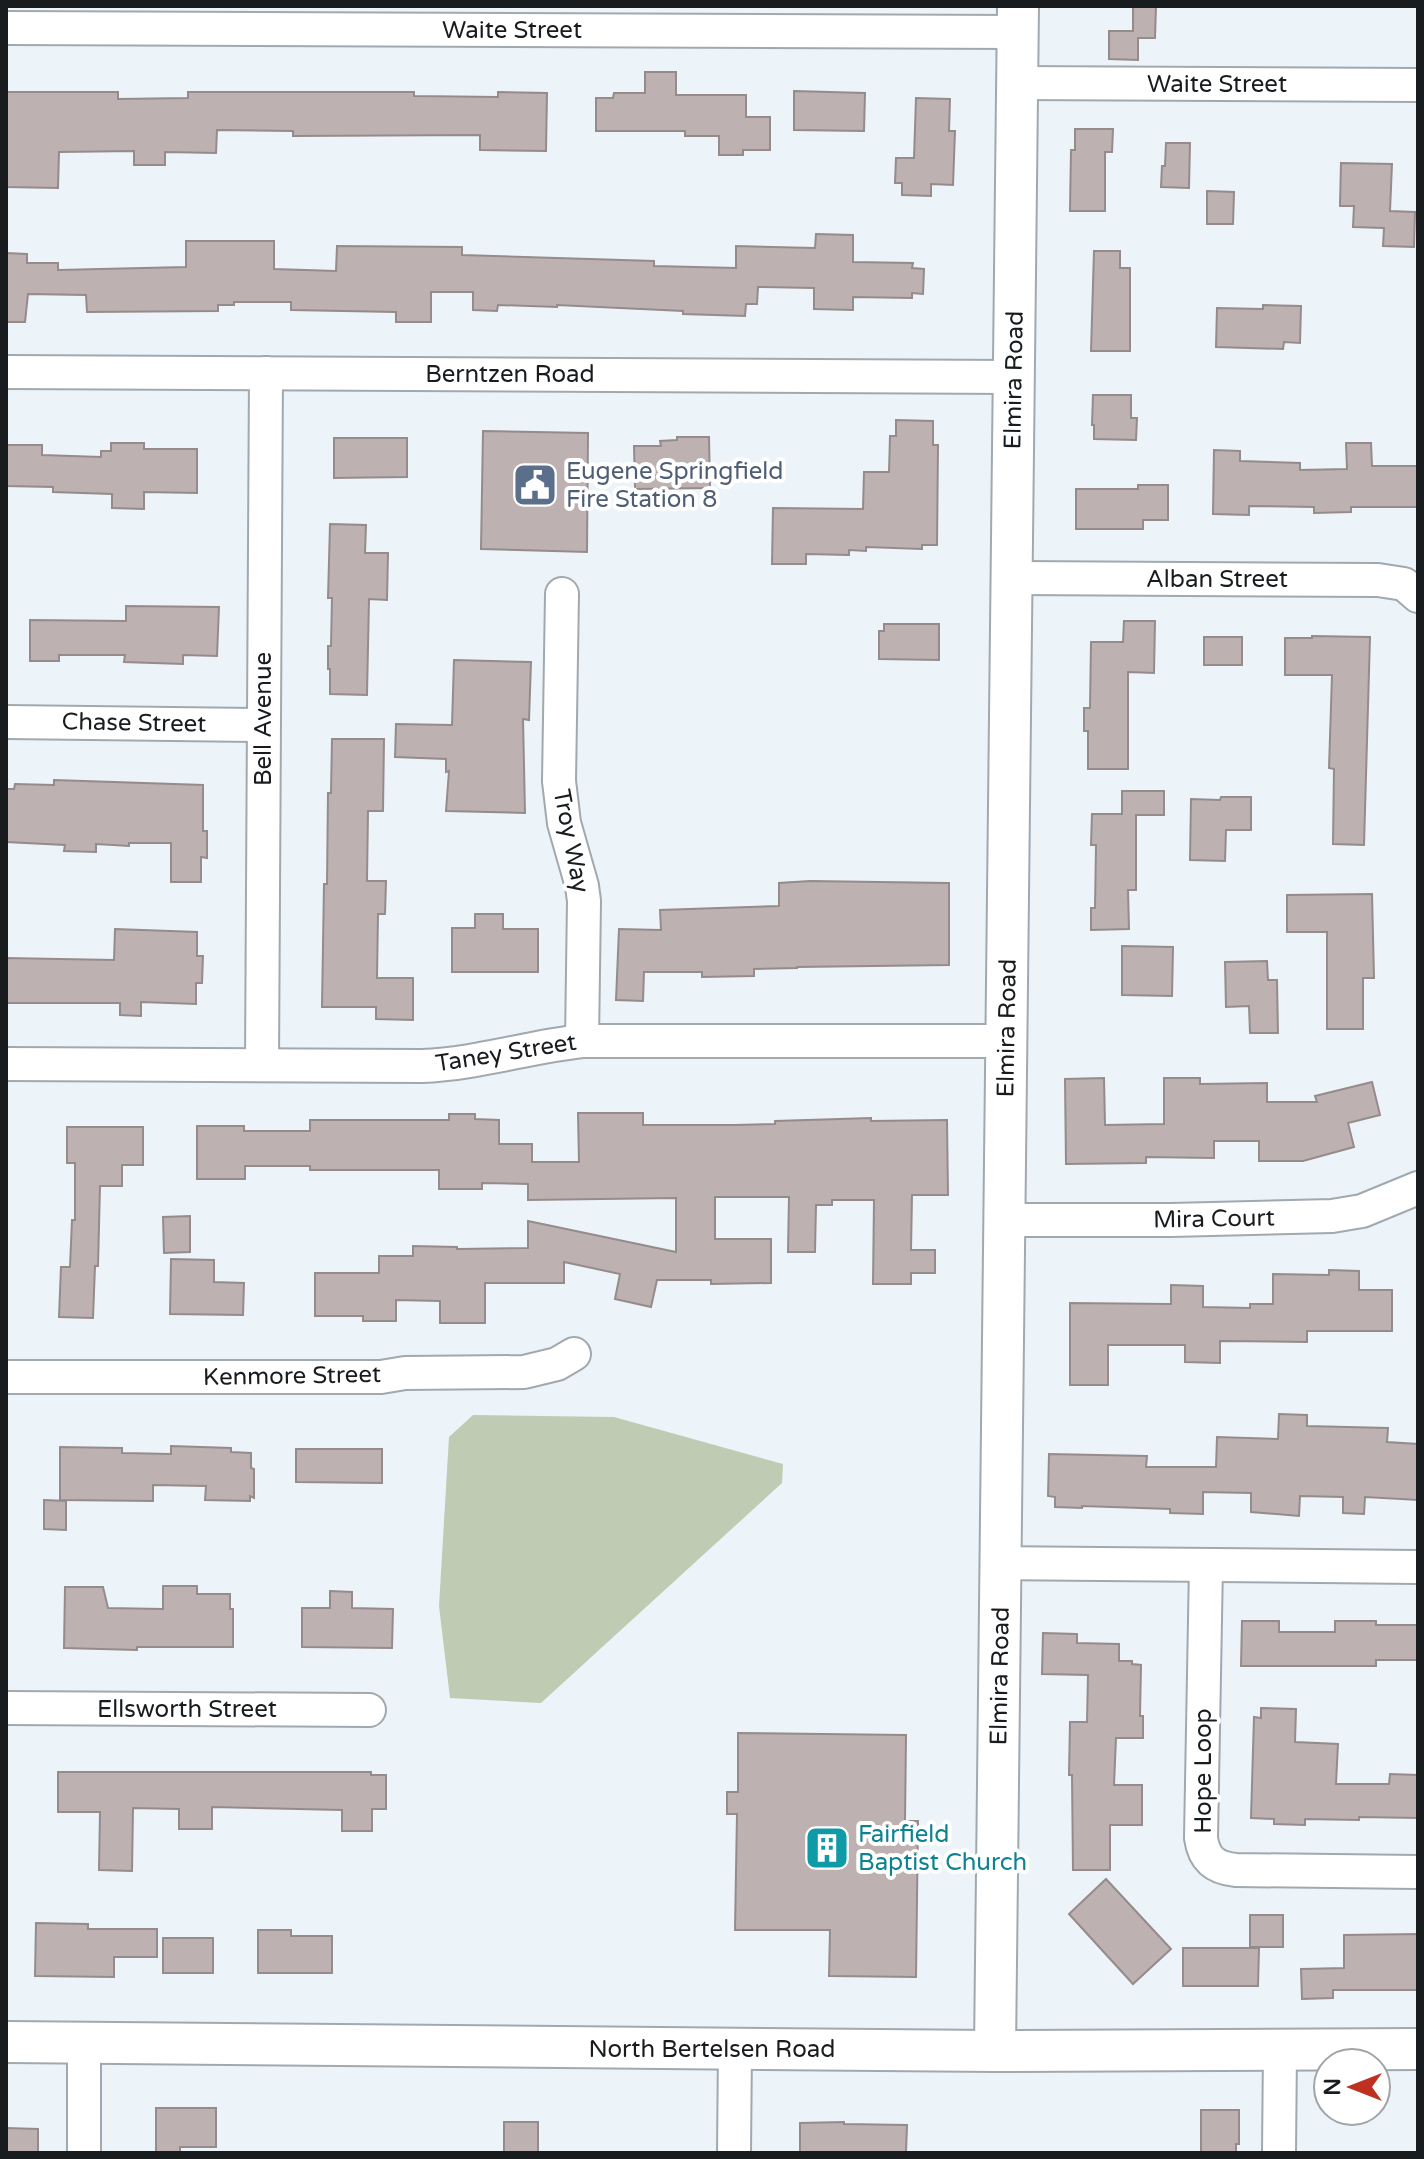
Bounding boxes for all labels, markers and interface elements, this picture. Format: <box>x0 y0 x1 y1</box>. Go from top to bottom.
street label: Waite Street <box>442 16 582 45</box>
street label: Waite Street <box>1147 70 1287 99</box>
street label: Elmira Road <box>998 310 1030 450</box>
street label: Berntzen Road <box>425 360 595 389</box>
place label: Eugene Springfield Fire Station 8 <box>566 457 783 514</box>
public building icon: Eugene Springfield Fire Station 8 <box>511 461 559 509</box>
street label: Alban Street <box>1146 565 1288 594</box>
street label: Bell Avenue <box>249 652 278 786</box>
street label: Chase Street <box>61 707 207 739</box>
street label: Troy Way <box>547 787 595 895</box>
street label: Elmira Road <box>991 958 1023 1098</box>
street label: Taney Street <box>434 1028 578 1078</box>
street label: Mira Court <box>1153 1203 1275 1235</box>
street label: Kenmore Street <box>203 1360 381 1392</box>
street label: Elmira Road <box>984 1606 1016 1746</box>
street label: Ellsworth Street <box>97 1695 277 1724</box>
street label: Hope Loop <box>1189 1708 1218 1834</box>
place label: Fairfield Baptist Church <box>858 1820 1027 1877</box>
building icon: Fairfield Baptist Church <box>803 1824 851 1872</box>
street label: North Bertelsen Road <box>589 2035 835 2064</box>
north arrow <box>1312 2047 1392 2127</box>
text: N <box>1320 2078 1346 2096</box>

